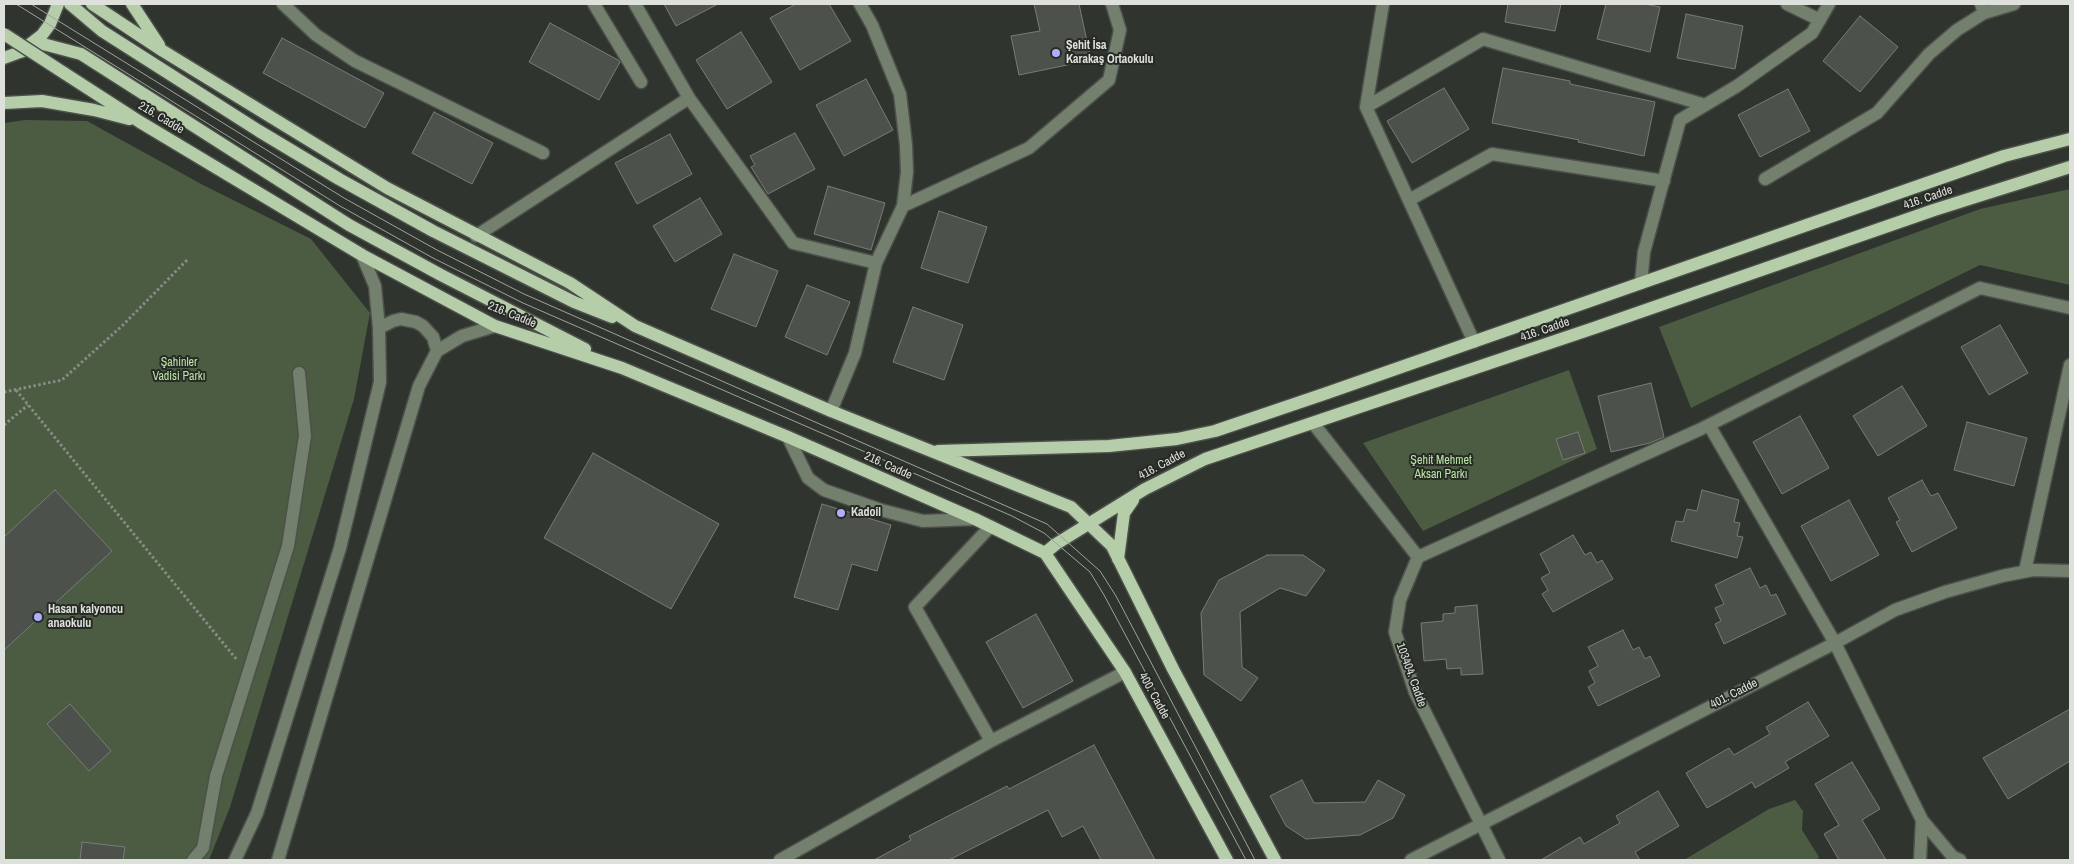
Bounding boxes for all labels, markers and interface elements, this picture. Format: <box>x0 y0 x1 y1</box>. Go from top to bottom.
place label: Şehit İsa Karakaş Ortaokulu <box>1066 39 1154 67</box>
marker: Şehit İsa Karakaş Ortaokulu <box>1050 47 1062 59</box>
street label: 216. Cadde <box>135 99 187 137</box>
street label: 416. Cadde <box>1902 183 1954 213</box>
street label: 216. Cadde <box>486 299 538 331</box>
street label: 416. Cadde <box>1519 315 1571 345</box>
park label: Şahinler Vadisi Parkı <box>153 356 205 384</box>
street label: 416. Cadde <box>1136 447 1188 483</box>
street label: 216. Cadde <box>862 449 914 483</box>
park label: Şehit Mehmet Aksan Parkı <box>1410 454 1472 482</box>
place label: Kadoil <box>851 506 881 520</box>
marker: Kadoil <box>835 507 847 519</box>
place label: Hasan kalyoncu anaokulu <box>48 603 123 631</box>
marker: Hasan kalyoncu anaokulu <box>32 611 44 623</box>
street label: 103404. Cadde <box>1393 641 1429 709</box>
street label: 400. Cadde <box>1135 670 1173 722</box>
street label: 401. Cadde <box>1708 676 1760 712</box>

